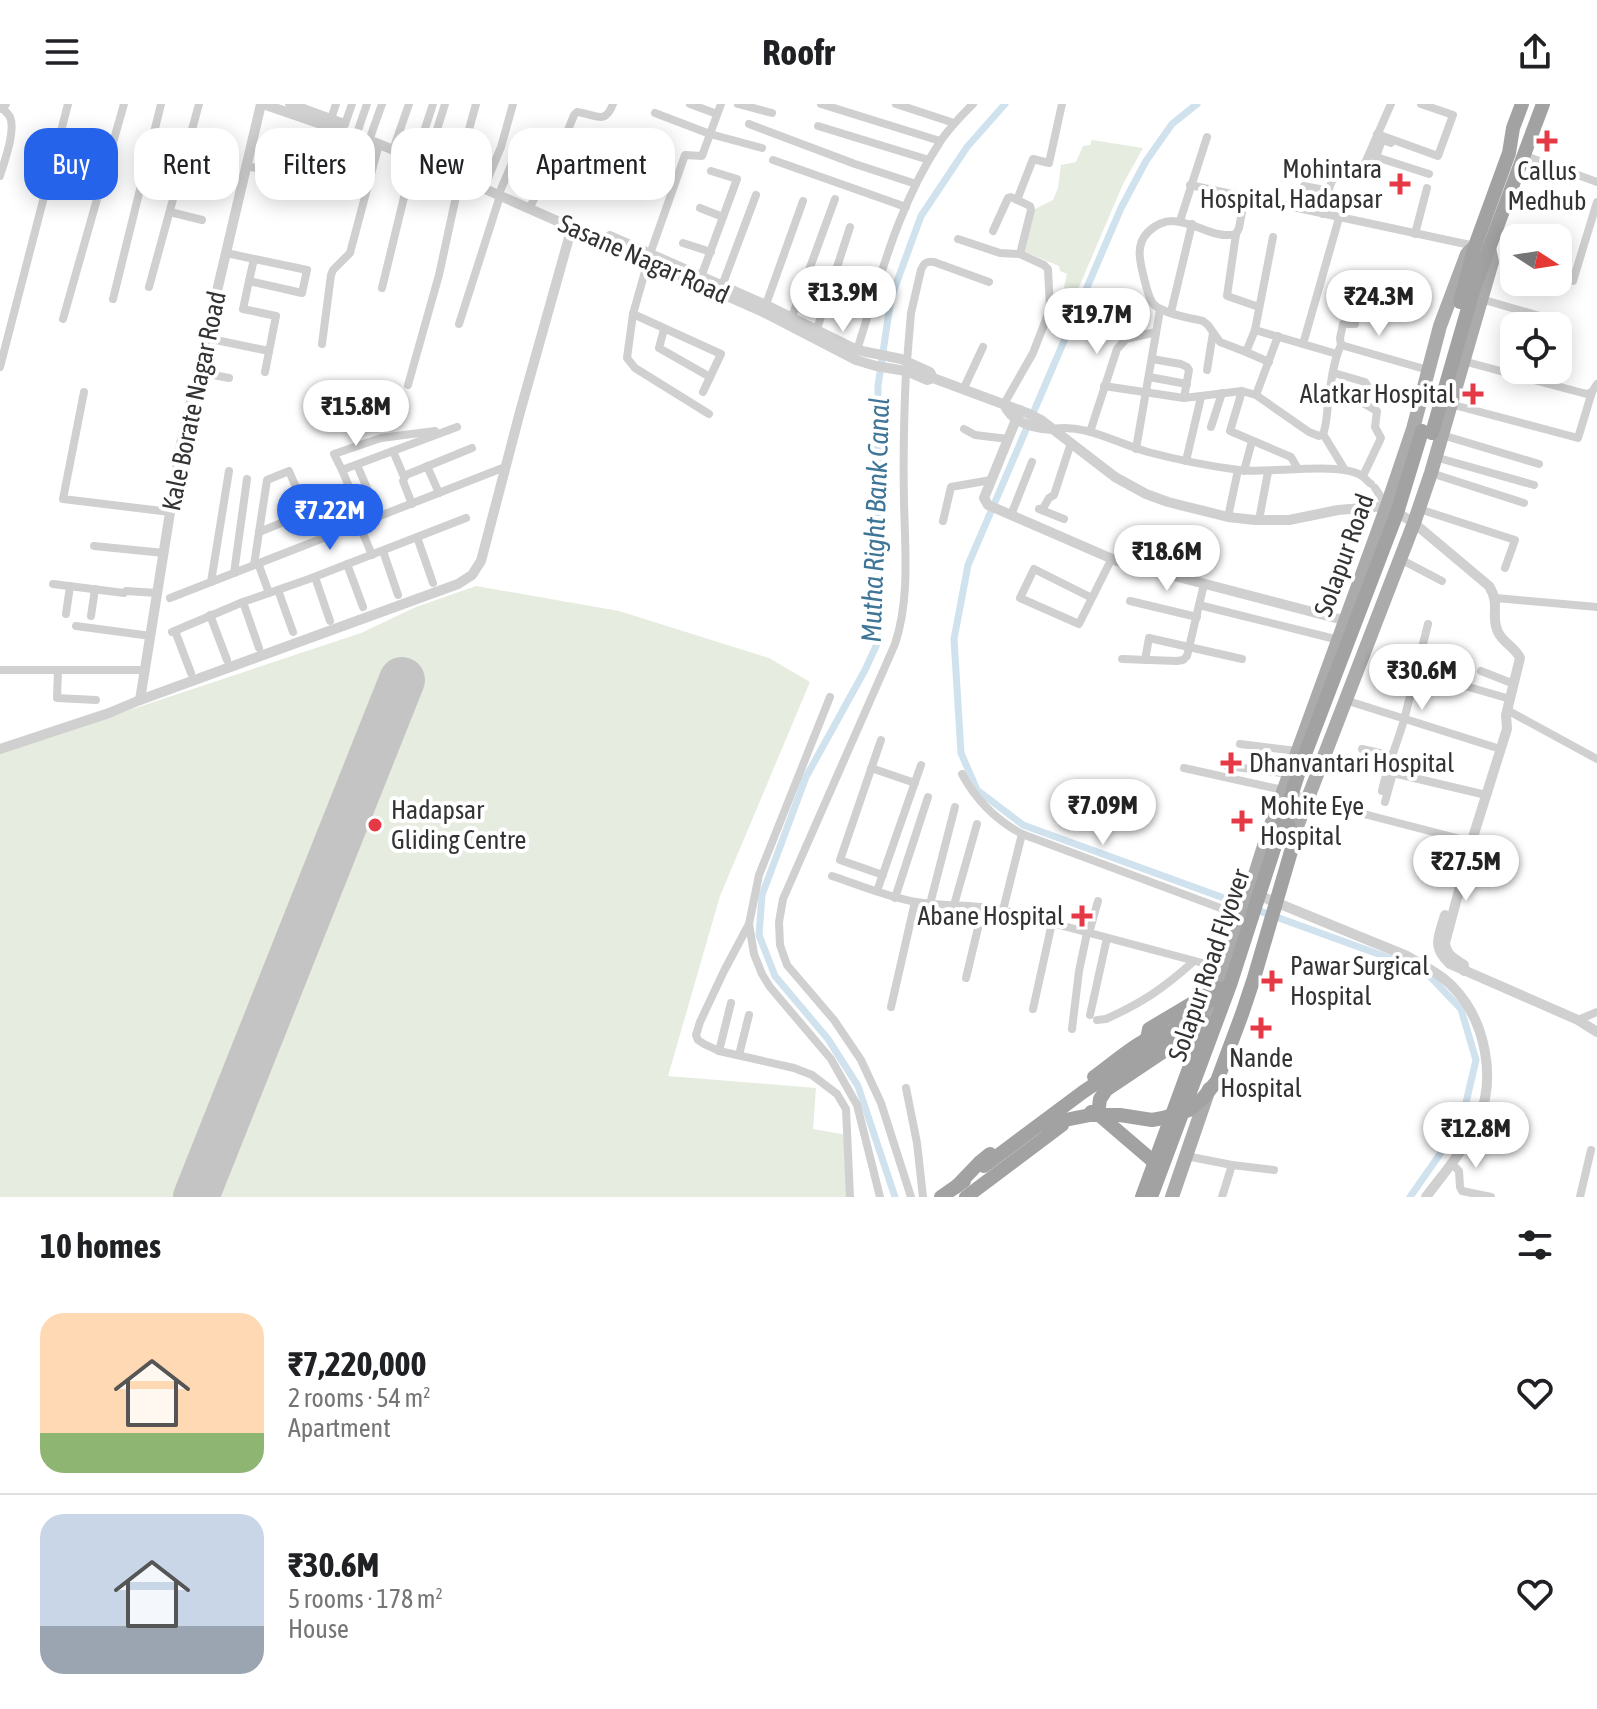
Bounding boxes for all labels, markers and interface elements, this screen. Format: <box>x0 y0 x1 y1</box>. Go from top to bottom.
icon: menu <box>40 30 84 74</box>
icon: share <box>1513 30 1557 74</box>
text: Roofr <box>762 31 835 73</box>
chip: Buy <box>24 128 118 200</box>
chip: Rent <box>134 128 239 200</box>
chip: Filters <box>255 128 375 200</box>
chip: New <box>391 128 492 200</box>
chip: Apartment <box>508 128 675 200</box>
marker: Callus Medhub <box>1536 130 1558 152</box>
place label: Mohintara Hospital, Hadapsar <box>1200 154 1382 214</box>
place label: Callus Medhub <box>1508 156 1586 216</box>
marker: Mohintara Hospital, Hadapsar <box>1389 173 1411 195</box>
street label: Sasane Nagar Road <box>554 208 734 310</box>
north arrow <box>1500 224 1572 296</box>
map controls <box>1500 224 1572 384</box>
pin: ₹13.9M <box>778 266 908 334</box>
pin: ₹24.3M <box>1314 270 1444 338</box>
text: ₹13.9M <box>808 277 878 307</box>
text: ₹24.3M <box>1344 281 1414 311</box>
street label: Kale Borate Nagar Road <box>156 288 232 514</box>
pin: ₹19.7M <box>1032 288 1162 356</box>
text: ₹19.7M <box>1062 299 1132 329</box>
button: locate <box>1500 312 1572 384</box>
place label: Alatkar Hospital <box>1300 379 1455 409</box>
pin: ₹15.8M <box>291 380 421 448</box>
marker: Alatkar Hospital <box>1462 383 1484 405</box>
text: ₹15.8M <box>321 391 391 421</box>
water label: Mutha Right Bank Canal <box>855 397 895 643</box>
pin: ₹7.22M <box>265 484 395 552</box>
street label: Solapur Road <box>1308 490 1380 620</box>
text: ₹7.22M <box>295 495 365 525</box>
pin: ₹18.6M <box>1102 525 1232 593</box>
text: ₹18.6M <box>1132 536 1202 566</box>
pin: ₹30.6M <box>1357 644 1487 712</box>
text: ₹30.6M <box>1387 655 1457 685</box>
place label: Dhanvantari Hospital <box>1249 748 1454 778</box>
marker: Dhanvantari Hospital <box>1220 752 1242 774</box>
pin: ₹7.09M <box>1038 779 1168 847</box>
text: ₹7.09M <box>1068 790 1138 820</box>
place label: Mohite Eye Hospital <box>1260 791 1364 851</box>
place label: Hadapsar Gliding Centre <box>391 795 526 855</box>
marker: Mohite Eye Hospital <box>1231 810 1253 832</box>
marker: Hadapsar Gliding Centre <box>366 816 384 834</box>
pin: ₹27.5M <box>1401 835 1531 903</box>
text: ₹27.5M <box>1431 846 1501 876</box>
street label: Solapur Road Flyover <box>1162 865 1256 1065</box>
place label: Abane Hospital <box>918 901 1064 931</box>
marker: Abane Hospital <box>1071 905 1093 927</box>
place label: Pawar Surgical Hospital <box>1290 951 1429 1011</box>
marker: Pawar Surgical Hospital <box>1261 970 1283 992</box>
marker: Nande Hospital <box>1250 1017 1272 1039</box>
place label: Nande Hospital <box>1220 1043 1302 1103</box>
pin: ₹12.8M <box>1411 1102 1541 1170</box>
text: ₹12.8M <box>1441 1113 1511 1143</box>
icon: filters <box>1513 1223 1557 1267</box>
text: 10 homes <box>40 1226 161 1265</box>
text: ₹7,220,000 <box>288 1344 427 1383</box>
icon: home <box>104 1345 200 1441</box>
icon: heart <box>1513 1371 1557 1415</box>
text: 2 rooms · 54 m² <box>288 1383 430 1413</box>
text: Apartment <box>288 1413 391 1443</box>
text: ₹30.6M <box>288 1545 379 1584</box>
icon: home <box>104 1546 200 1642</box>
icon: heart <box>1513 1572 1557 1616</box>
text: 5 rooms · 178 m² <box>288 1584 443 1614</box>
text: House <box>288 1614 349 1644</box>

